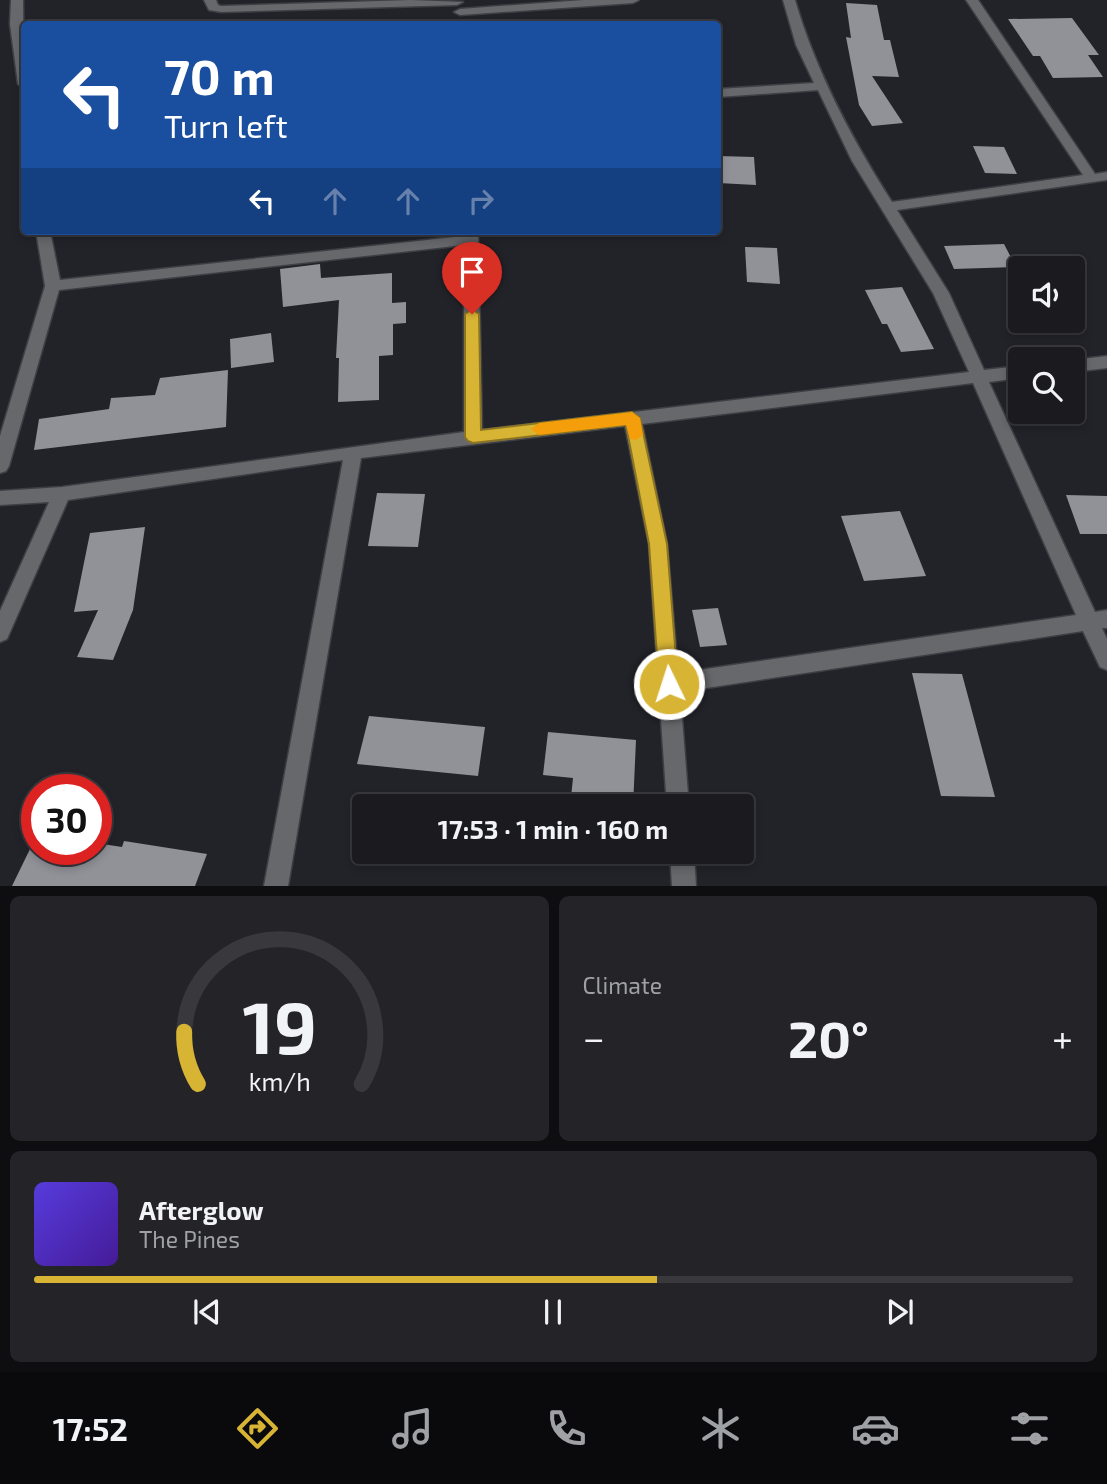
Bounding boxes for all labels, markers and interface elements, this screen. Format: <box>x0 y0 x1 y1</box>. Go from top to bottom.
text: 70 m <box>164 46 275 105</box>
icon: left <box>49 49 140 140</box>
text: Turn left <box>164 106 288 144</box>
icon: left <box>243 182 281 220</box>
icon: ahead <box>316 182 354 220</box>
icon: ahead <box>389 182 427 220</box>
icon: right <box>462 182 500 220</box>
pin <box>442 242 502 314</box>
icon: arrive <box>453 253 491 291</box>
map controls <box>1008 256 1085 424</box>
button: sound <box>1008 256 1085 333</box>
button: search <box>1008 347 1085 424</box>
position arrow <box>632 647 706 721</box>
speed limit sign: 30 <box>21 774 112 865</box>
text: 17:53 · 1 min · 160 m <box>438 813 668 844</box>
text: Climate <box>583 971 662 999</box>
text: 19 <box>242 982 316 1070</box>
text: 20° <box>788 1006 869 1068</box>
text: − <box>583 1014 605 1060</box>
text: + <box>1052 1014 1073 1060</box>
text: km/h <box>248 1066 310 1096</box>
text: Afterglow <box>139 1194 264 1225</box>
text: The Pines <box>139 1225 240 1253</box>
icon: previous <box>188 1293 226 1331</box>
icon: pause <box>534 1293 572 1331</box>
icon: next <box>881 1293 919 1331</box>
icon: directions <box>233 1404 282 1453</box>
icon: music <box>388 1404 437 1453</box>
icon: phone <box>542 1404 591 1453</box>
icon: climate <box>696 1404 745 1453</box>
icon: car <box>851 1404 900 1453</box>
icon: filters <box>1005 1404 1054 1453</box>
text: 17:52 <box>53 1409 128 1447</box>

